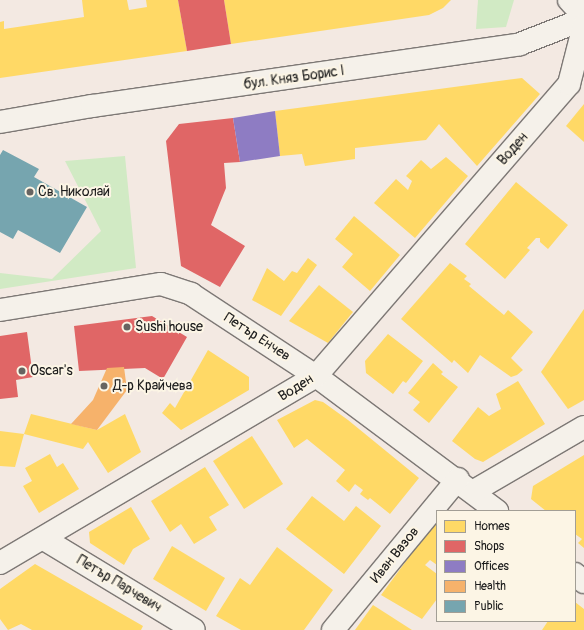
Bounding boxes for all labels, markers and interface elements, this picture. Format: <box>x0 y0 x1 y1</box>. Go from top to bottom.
street label: бул. Княз Борис I <box>242 63 346 93</box>
street label: Воден <box>494 129 532 169</box>
place label: Св. Николай <box>38 184 110 200</box>
marker: Св. Николай <box>25 187 35 197</box>
street label: Петър Енчев <box>221 309 293 365</box>
place label: Sushi house <box>135 319 203 335</box>
marker: Sushi house <box>122 322 132 332</box>
place label: Oscar's <box>30 363 73 379</box>
marker: Oscar's <box>17 366 27 376</box>
street label: Воден <box>276 371 316 405</box>
place label: Д-р Крайчева <box>113 378 192 394</box>
marker: Д-р Крайчева <box>98 380 110 392</box>
legend <box>436 510 576 622</box>
text: Homes <box>474 519 510 534</box>
street label: Иван Вазов <box>367 524 423 586</box>
text: Shops <box>474 539 504 554</box>
street label: Петър Парчевич <box>73 552 165 616</box>
text: Offices <box>474 559 509 574</box>
text: Health <box>474 579 506 594</box>
text: Public <box>474 599 504 614</box>

